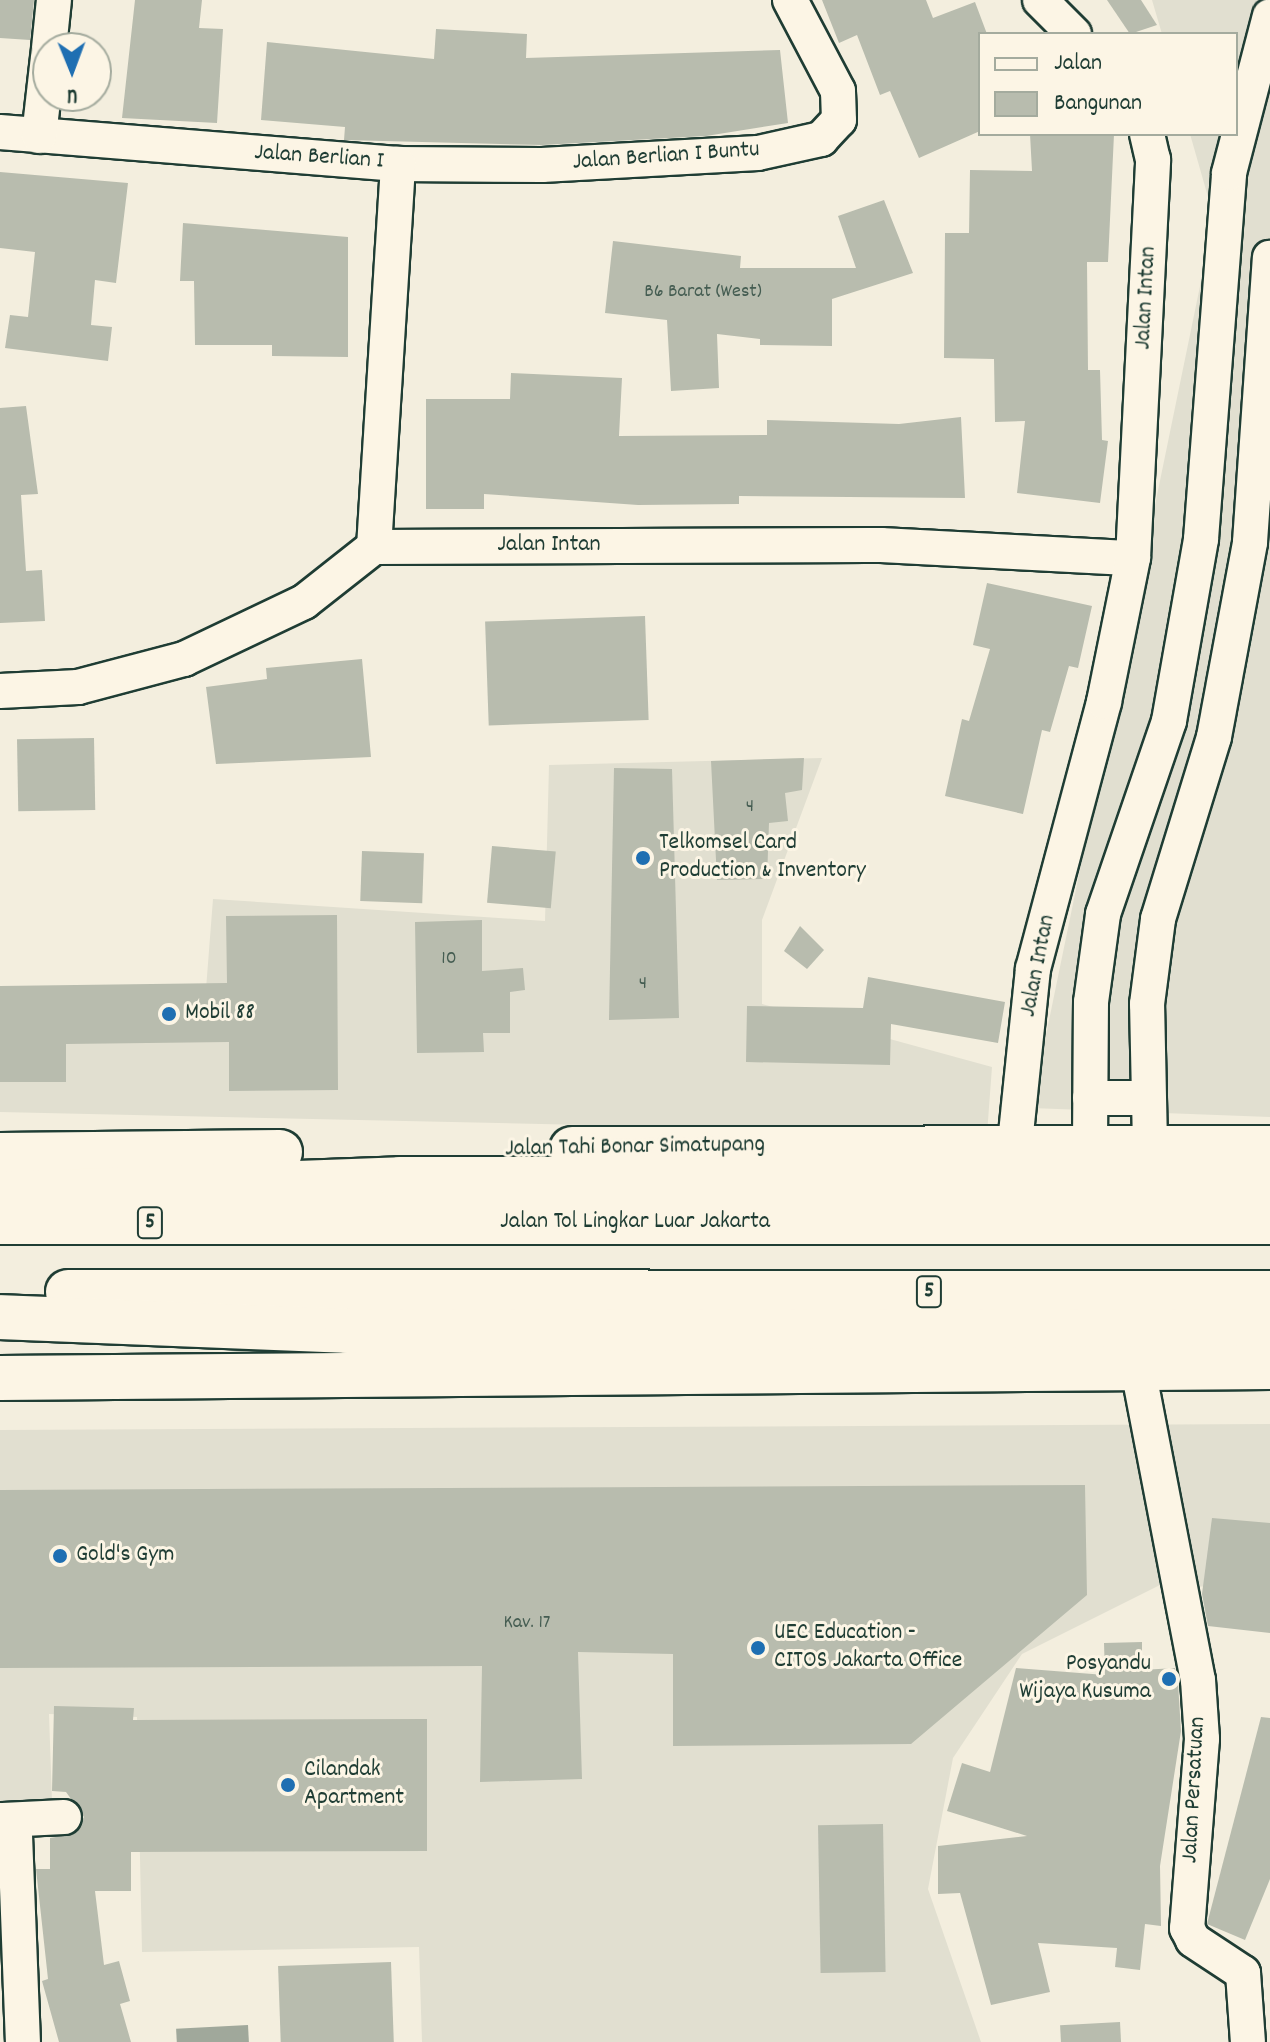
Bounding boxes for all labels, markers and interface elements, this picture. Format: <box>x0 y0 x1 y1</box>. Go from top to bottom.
north arrow <box>32 32 112 112</box>
legend <box>978 32 1238 136</box>
text: Jalan <box>1054 47 1102 81</box>
text: U <box>67 79 78 110</box>
text: Bangunan <box>1054 87 1142 121</box>
street label: Jalan Berlian I Buntu <box>572 136 760 178</box>
street label: Jalan Berlian I <box>253 139 385 177</box>
street label: Jalan Intan <box>1130 246 1164 350</box>
house number: B6 Barat (West) <box>644 280 762 304</box>
street label: Jalan Intan <box>497 532 601 560</box>
house number: 4 <box>746 795 754 819</box>
place label: Telkomsel Card Production & Inventory <box>659 830 866 886</box>
marker: Telkomsel Card Production & Inventory <box>634 849 652 867</box>
street label: Jalan Intan <box>1015 913 1063 1019</box>
house number: 10 <box>441 947 457 971</box>
house number: 4 <box>639 972 647 996</box>
place label: Mobil 88 <box>185 1000 255 1028</box>
marker: Mobil 88 <box>160 1005 178 1023</box>
street label: Jalan Tahi Bonar Simatupang <box>505 1131 765 1165</box>
road number: 5 <box>136 1205 164 1241</box>
street label: Jalan Tol Lingkar Luar Jakarta <box>500 1209 770 1237</box>
road number: 5 <box>915 1274 943 1310</box>
place label: Gold's Gym <box>76 1542 174 1570</box>
marker: Gold's Gym <box>51 1547 69 1565</box>
house number: Kav. 17 <box>504 1611 550 1635</box>
place label: UEC Education - CITOS Jakarta Office <box>774 1620 962 1676</box>
marker: UEC Education - CITOS Jakarta Office <box>749 1639 767 1657</box>
place label: Posyandu Wijaya Kusuma <box>1019 1651 1151 1707</box>
marker: Posyandu Wijaya Kusuma <box>1158 1668 1180 1690</box>
street label: Jalan Persatuan <box>1177 1716 1213 1864</box>
place label: Cilandak Apartment <box>304 1757 404 1813</box>
marker: Cilandak Apartment <box>279 1776 297 1794</box>

